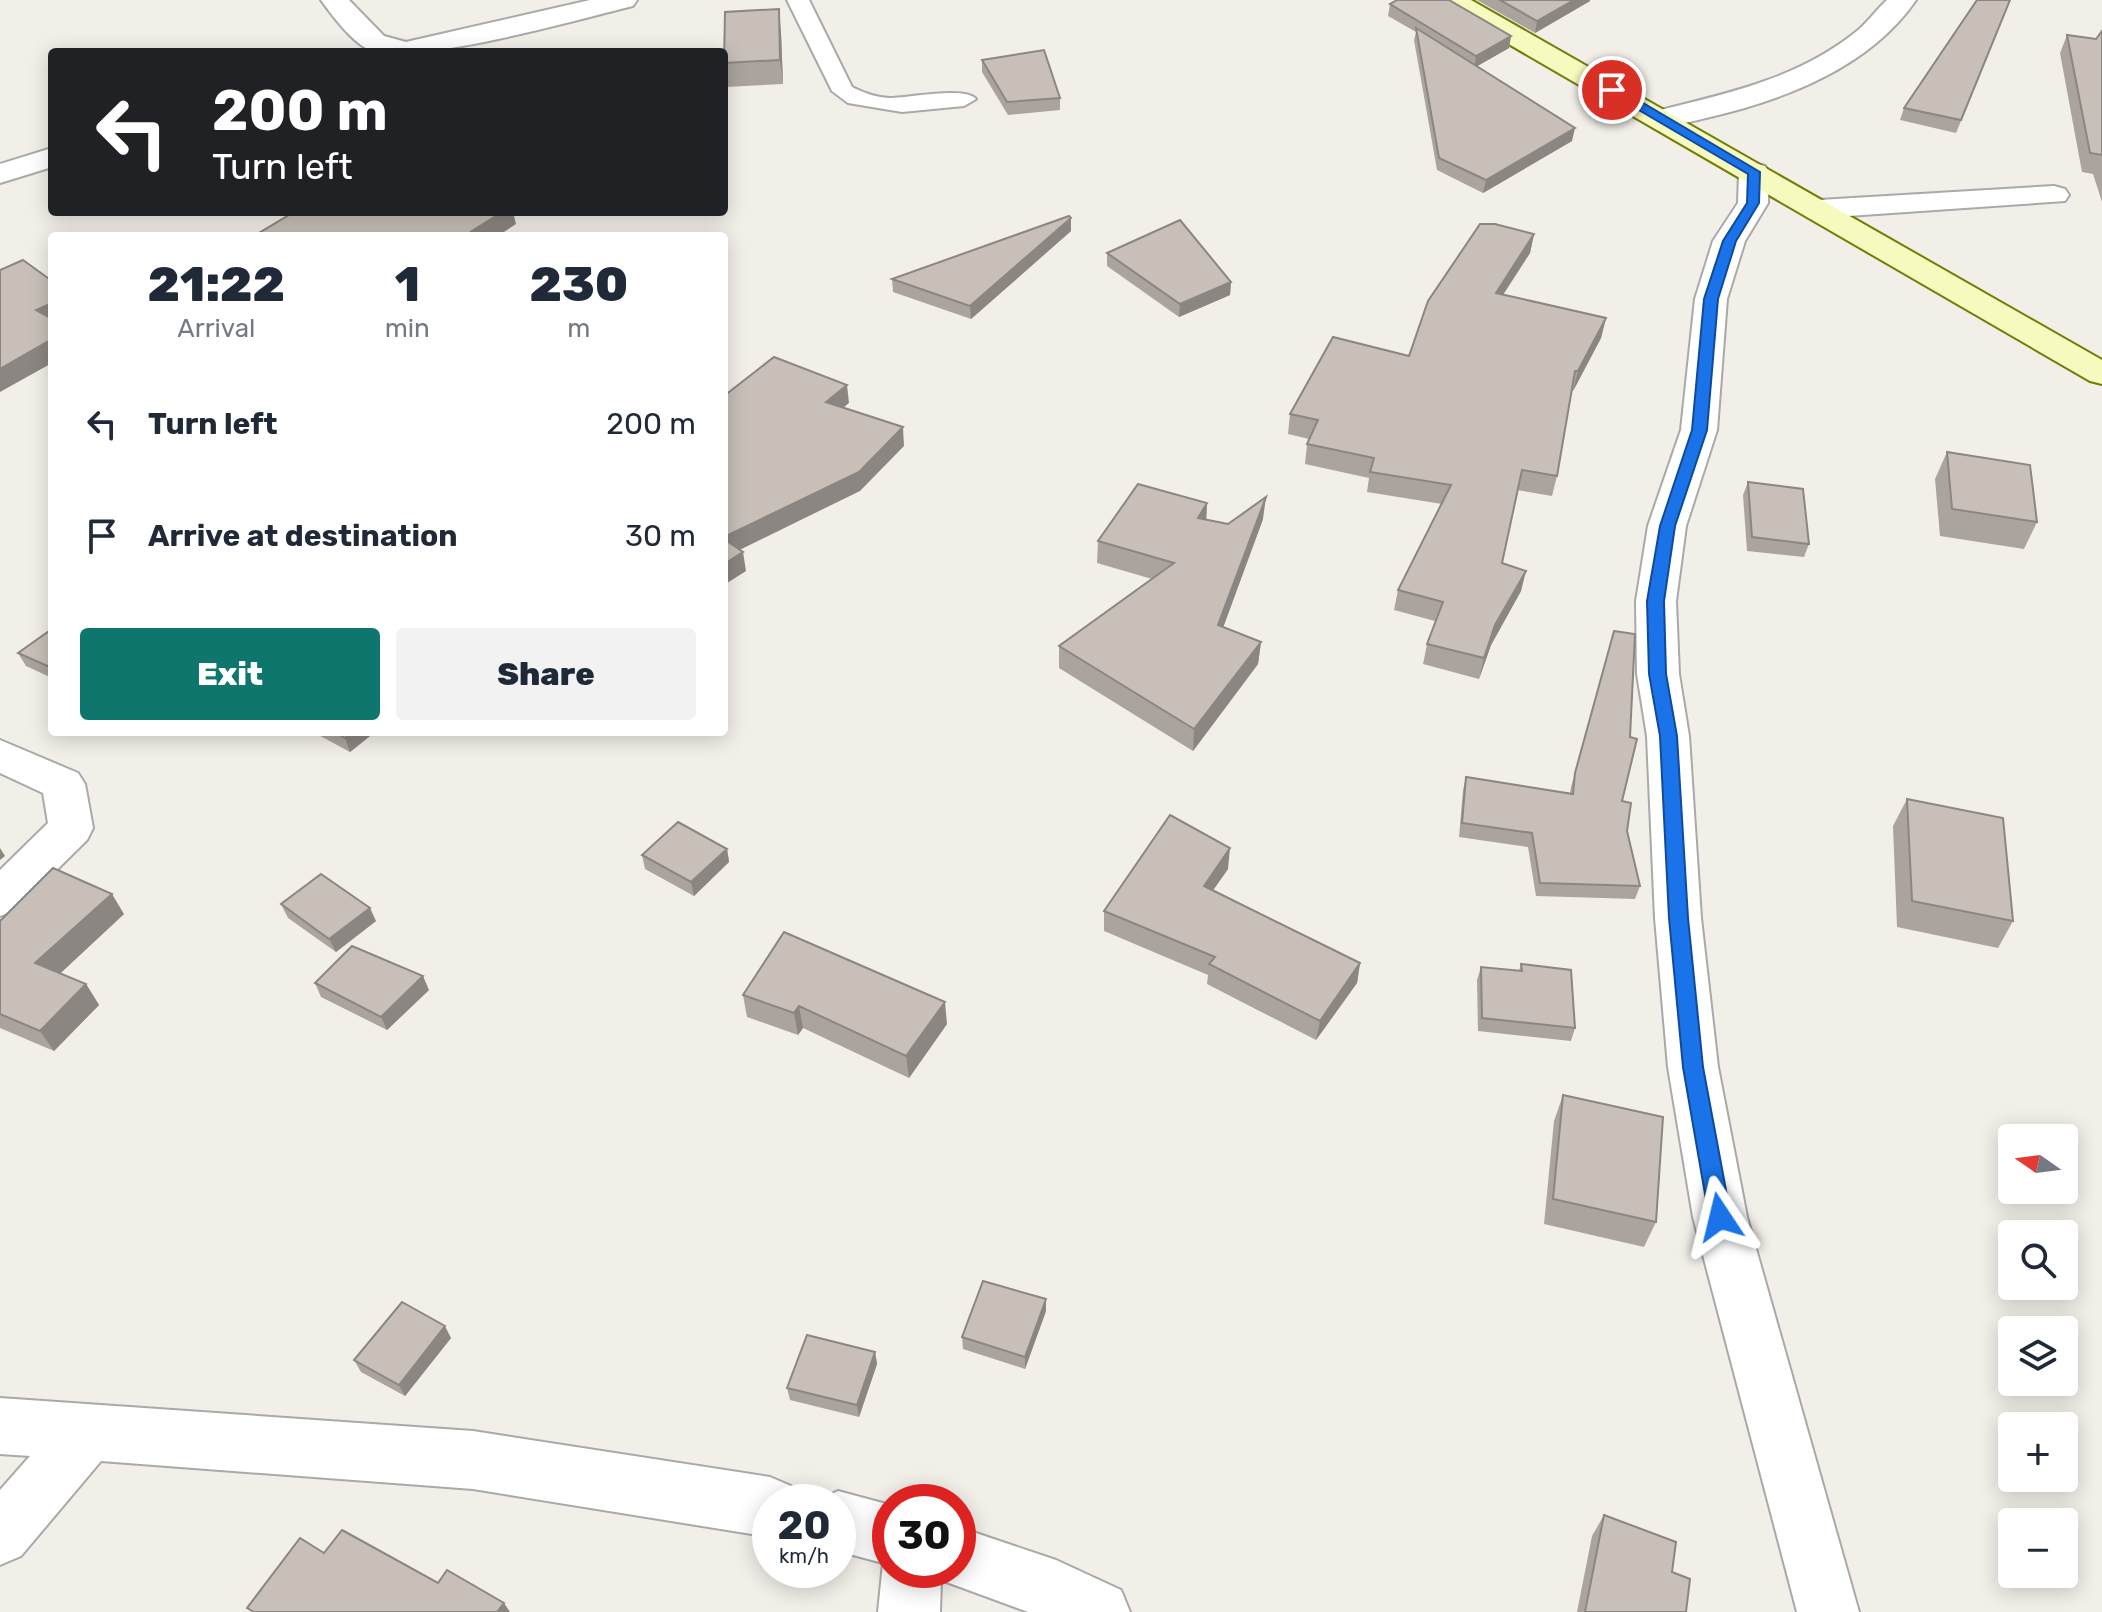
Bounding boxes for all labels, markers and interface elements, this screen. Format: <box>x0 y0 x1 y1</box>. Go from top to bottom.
pin <box>1578 56 1646 124</box>
icon: arrive <box>1590 68 1634 112</box>
text: 200 m <box>212 78 388 144</box>
icon: left <box>80 80 184 184</box>
text: Turn left <box>212 145 353 188</box>
text: 21:22 <box>148 256 285 313</box>
text: 1 <box>395 256 420 313</box>
text: 230 <box>529 256 628 313</box>
text: Arrival <box>177 313 255 344</box>
text: min <box>385 313 430 344</box>
text: m <box>567 313 590 344</box>
icon: left <box>80 402 124 446</box>
text: Turn left <box>148 406 278 442</box>
text: 200 m <box>606 406 696 442</box>
icon: arrive <box>80 514 124 558</box>
text: Arrive at destination <box>148 518 458 554</box>
text: 30 m <box>625 518 696 554</box>
button: Exit <box>80 628 380 720</box>
button: Share <box>396 628 696 720</box>
north arrow <box>1998 1124 2078 1204</box>
map controls <box>1998 1124 2078 1588</box>
position arrow <box>1678 1175 1762 1259</box>
button: search <box>1998 1220 2078 1300</box>
button: layers <box>1998 1316 2078 1396</box>
button: + <box>1998 1412 2078 1492</box>
speed limit sign: 30 <box>872 1484 976 1588</box>
text: 20 <box>777 1502 831 1549</box>
button: − <box>1998 1508 2078 1588</box>
text: km/h <box>779 1544 829 1568</box>

